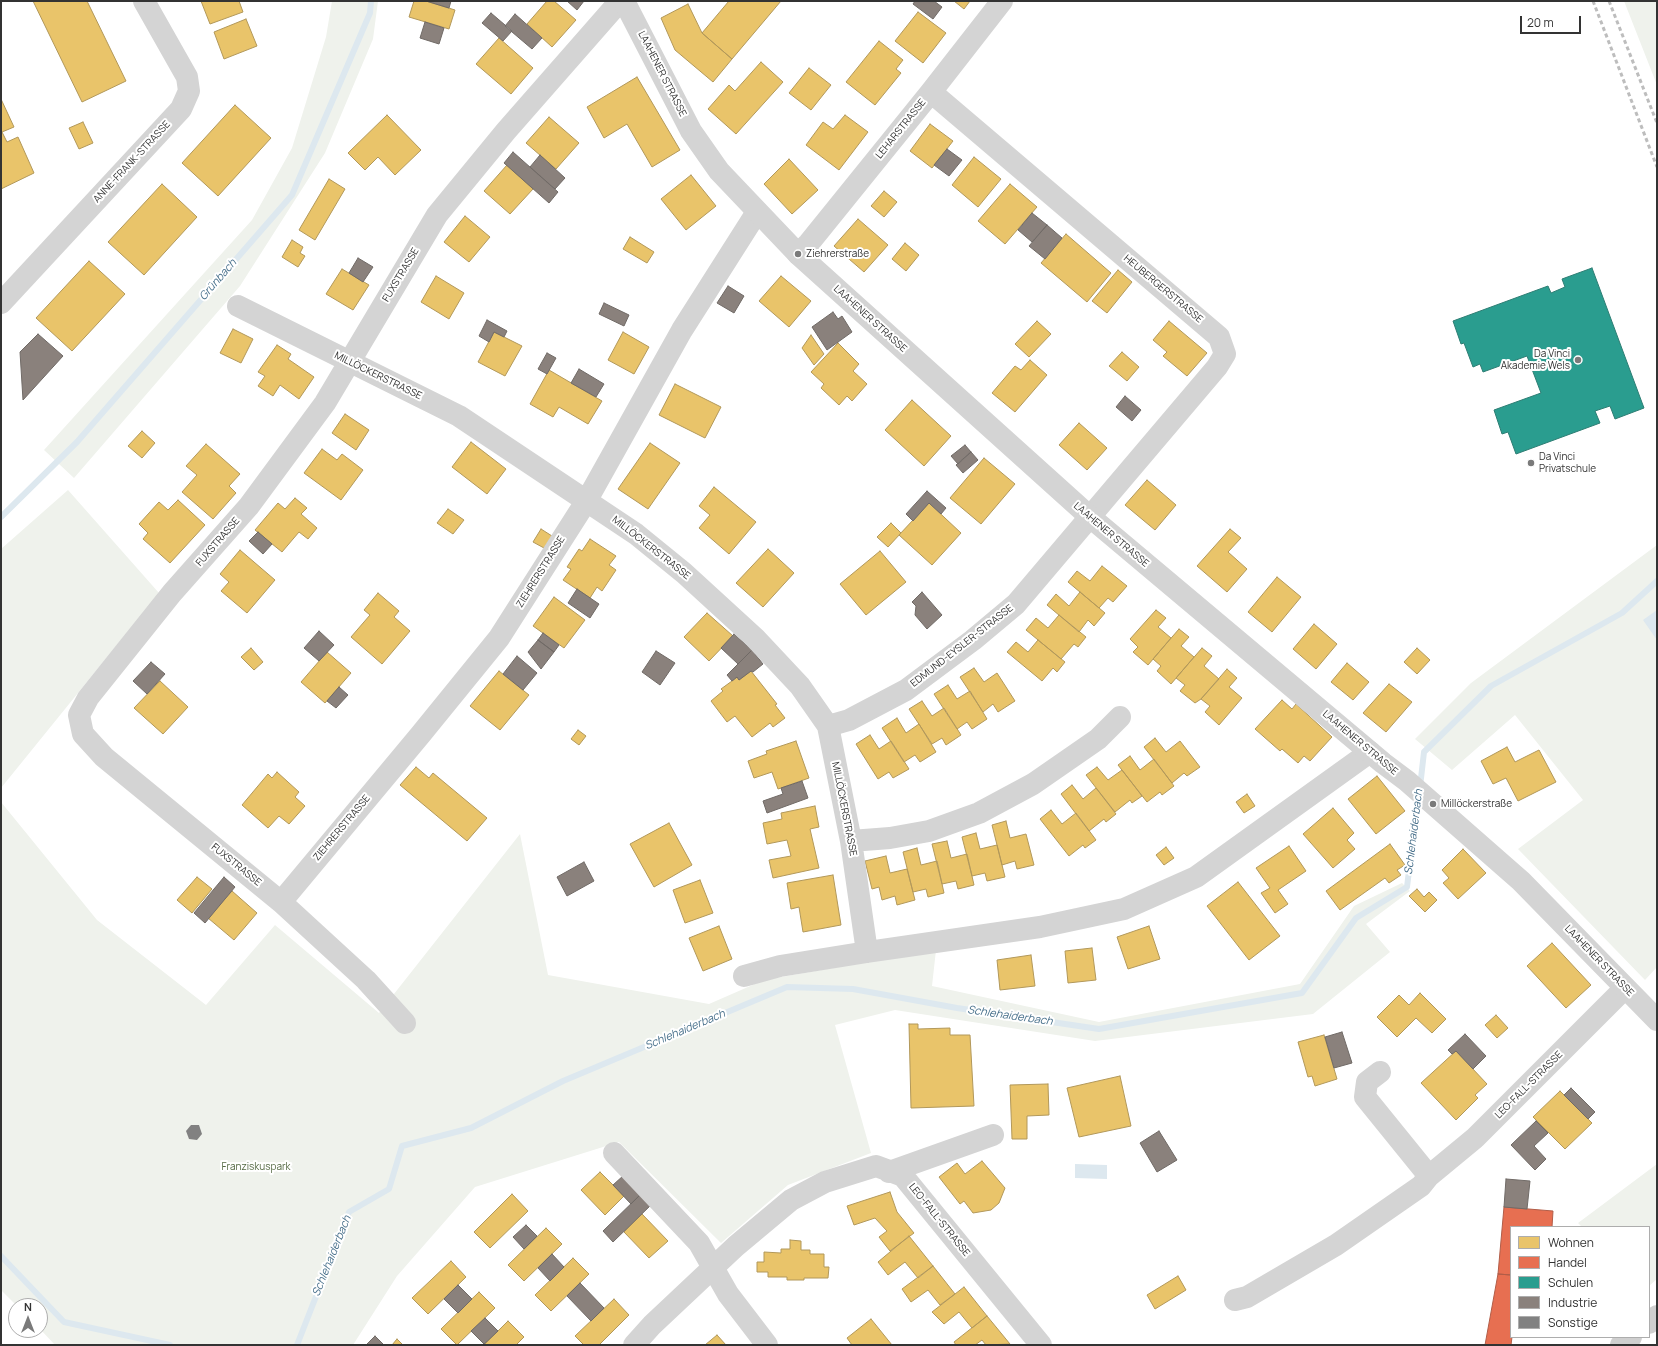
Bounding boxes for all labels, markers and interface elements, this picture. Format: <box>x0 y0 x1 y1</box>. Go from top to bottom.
scale bar <box>1522 8 1583 34</box>
text: 20 m <box>1527 14 1554 31</box>
street label: LAAHENER STRASSE <box>635 29 689 119</box>
street label: LEHARSTRASSE <box>873 97 929 161</box>
street label: ANNE-FRANK-STRASSE <box>91 119 173 205</box>
street label: FUXSTRASSE <box>380 246 422 304</box>
place label: Ziehrerstraße <box>806 248 869 260</box>
marker: Ziehrerstraße <box>793 249 803 259</box>
street label: HEUBERGERSTRASSE <box>1121 252 1205 326</box>
water label: Grünbach <box>197 257 239 303</box>
street label: LAAHENER STRASSE <box>831 283 909 355</box>
place label: Da Vinci Akademie Wels <box>1501 348 1570 372</box>
street label: MILLÖCKERSTRASSE <box>332 350 424 402</box>
marker: Da Vinci Akademie Wels <box>1573 355 1583 365</box>
place label: Da Vinci Privatschule <box>1539 451 1596 474</box>
marker: Da Vinci Privatschule <box>1526 458 1536 468</box>
street label: LAAHENER STRASSE <box>1071 500 1151 570</box>
street label: MILLÖCKERSTRASSE <box>610 514 692 582</box>
street label: FUXSTRASSE <box>194 515 242 569</box>
street label: ZIEHRERSTRASSE <box>514 534 568 610</box>
street label: EDMUND-EYSLER-STRASSE <box>908 602 1016 690</box>
street label: LAAHENER STRASSE <box>1320 708 1400 778</box>
street label: MILLÖCKERSTRASSE <box>829 761 859 857</box>
water label: Schlehaiderbach <box>1402 789 1426 875</box>
street label: ZIEHRERSTRASSE <box>311 793 373 863</box>
place label: Millöckerstraße <box>1441 798 1512 810</box>
marker: Millöckerstraße <box>1428 799 1438 809</box>
street label: FUXSTRASSE <box>209 841 263 889</box>
street label: LAAHENER STRASSE <box>1562 923 1636 999</box>
water label: Schlehaiderbach <box>967 1003 1053 1029</box>
water label: Schlehaiderbach <box>643 1007 727 1053</box>
street label: LEO-FALL-STRASSE <box>1493 1049 1565 1121</box>
park label: Franziskuspark <box>221 1161 291 1173</box>
street label: LEO-FALL-STRASSE <box>906 1181 972 1259</box>
water label: Schlehaiderbach <box>310 1214 354 1298</box>
legend <box>1510 1226 1650 1338</box>
text: Wohnen <box>1548 1234 1594 1251</box>
text: Handel <box>1548 1254 1587 1271</box>
text: Schulen <box>1548 1274 1593 1291</box>
text: Industrie <box>1548 1294 1597 1311</box>
north arrow <box>8 1298 48 1338</box>
text: N <box>24 1299 32 1314</box>
text: Sonstige <box>1548 1314 1598 1331</box>

